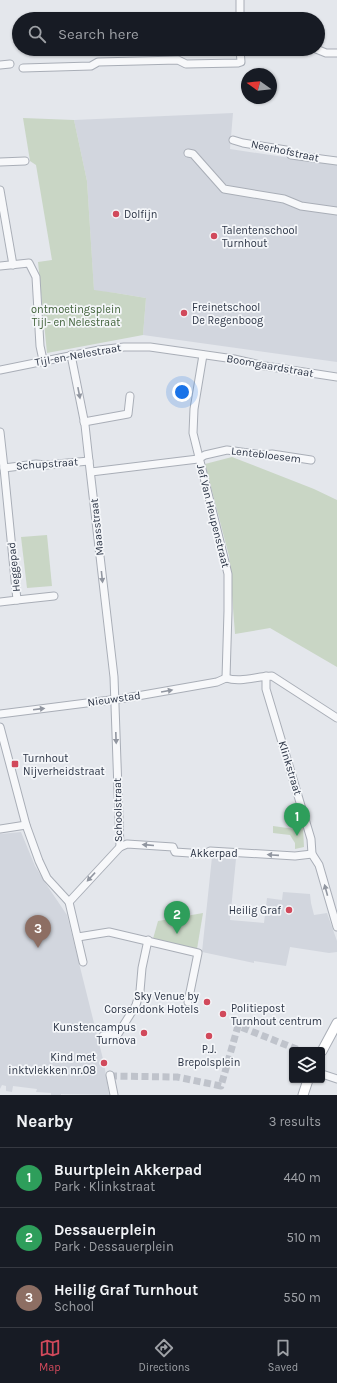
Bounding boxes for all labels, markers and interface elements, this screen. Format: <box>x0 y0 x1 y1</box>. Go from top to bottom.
search box <box>12 12 325 56</box>
icon: search <box>26 23 48 45</box>
text: Search here <box>58 25 139 43</box>
north arrow <box>241 68 277 104</box>
street label: Neerhofstraat <box>250 137 320 165</box>
place label: Dolfijn <box>124 208 158 221</box>
marker: Dolfijn <box>111 209 121 219</box>
place label: Talentenschool Turnhout <box>222 224 298 250</box>
marker: Talentenschool Turnhout <box>209 231 219 241</box>
place label: Freinetschool De Regenboog <box>192 301 264 327</box>
park label: ontmoetingsplein Tijl- en Nelestraat <box>31 303 121 329</box>
marker: Freinetschool De Regenboog <box>179 308 189 318</box>
street label: Tijl-en-Nelestraat <box>34 341 122 369</box>
street label: Boomgaardstraat <box>225 352 315 380</box>
your location <box>172 382 192 402</box>
one-way arrow <box>76 387 82 399</box>
street label: Lentebloesem <box>230 444 302 466</box>
street label: Schupstraat <box>16 455 78 473</box>
street label: Jef Van Heupenstraat <box>194 463 232 569</box>
street label: Maasstraat <box>88 498 106 556</box>
street label: Heggepad <box>5 541 23 593</box>
one-way arrow <box>99 571 106 583</box>
one-way arrow <box>161 688 173 694</box>
street label: Nieuwstad <box>87 689 141 709</box>
one-way arrow <box>33 706 45 712</box>
one-way arrow <box>113 732 120 744</box>
street label: Klinkstraat <box>276 739 304 797</box>
place label: Turnhout Nijverheidstraat <box>23 752 105 778</box>
marker: Turnhout Nijverheidstraat <box>10 759 20 769</box>
street label: Schoolstraat <box>111 778 125 842</box>
pin: 1 <box>284 803 310 836</box>
one-way arrow <box>142 842 154 849</box>
street label: Akkerpad <box>190 847 238 860</box>
one-way arrow <box>267 851 279 858</box>
one-way arrow <box>87 872 96 882</box>
one-way arrow <box>323 884 329 896</box>
pin: 2 <box>164 901 190 934</box>
place label: Heilig Graf <box>229 904 281 917</box>
marker: Heilig Graf <box>284 905 294 915</box>
pin: 3 <box>25 915 51 948</box>
place label: Sky Venue by Corsendonk Hotels <box>104 990 199 1016</box>
marker: Sky Venue by Corsendonk Hotels <box>202 997 212 1007</box>
place label: Politiepost Turnhout centrum <box>231 1002 322 1028</box>
marker: Politiepost Turnhout centrum <box>218 1009 228 1019</box>
place label: Kunstencampus Turnova <box>53 1021 136 1047</box>
marker: Kunstencampus Turnova <box>139 1028 149 1038</box>
marker: P.J. Brepolsplein <box>204 1031 214 1041</box>
place label: P.J. Brepolsplein <box>178 1043 240 1069</box>
map controls <box>289 1047 325 1083</box>
button: layers <box>289 1047 325 1083</box>
place label: Kind met inktvlekken nr.08 <box>8 1051 96 1077</box>
marker: Kind met inktvlekken nr.08 <box>99 1058 109 1068</box>
text: Nearby <box>16 1111 73 1131</box>
text: 3 results <box>269 1114 321 1129</box>
text: Buurtplein Akkerpad <box>54 1161 202 1179</box>
text: 1 <box>27 1170 31 1185</box>
text: 440 m <box>284 1170 321 1185</box>
text: Park · Klinkstraat <box>54 1179 155 1194</box>
text: Dessauerplein <box>54 1221 156 1239</box>
text: 2 <box>25 1230 33 1245</box>
text: 510 m <box>286 1230 321 1245</box>
text: Park · Dessauerplein <box>54 1239 174 1254</box>
text: Heilig Graf Turnhout <box>54 1281 198 1299</box>
text: 3 <box>25 1290 33 1305</box>
text: 550 m <box>283 1290 321 1305</box>
text: School <box>54 1299 94 1314</box>
tab: Map <box>39 1337 61 1374</box>
tab: Directions <box>138 1337 190 1374</box>
tab: Saved <box>268 1337 298 1374</box>

